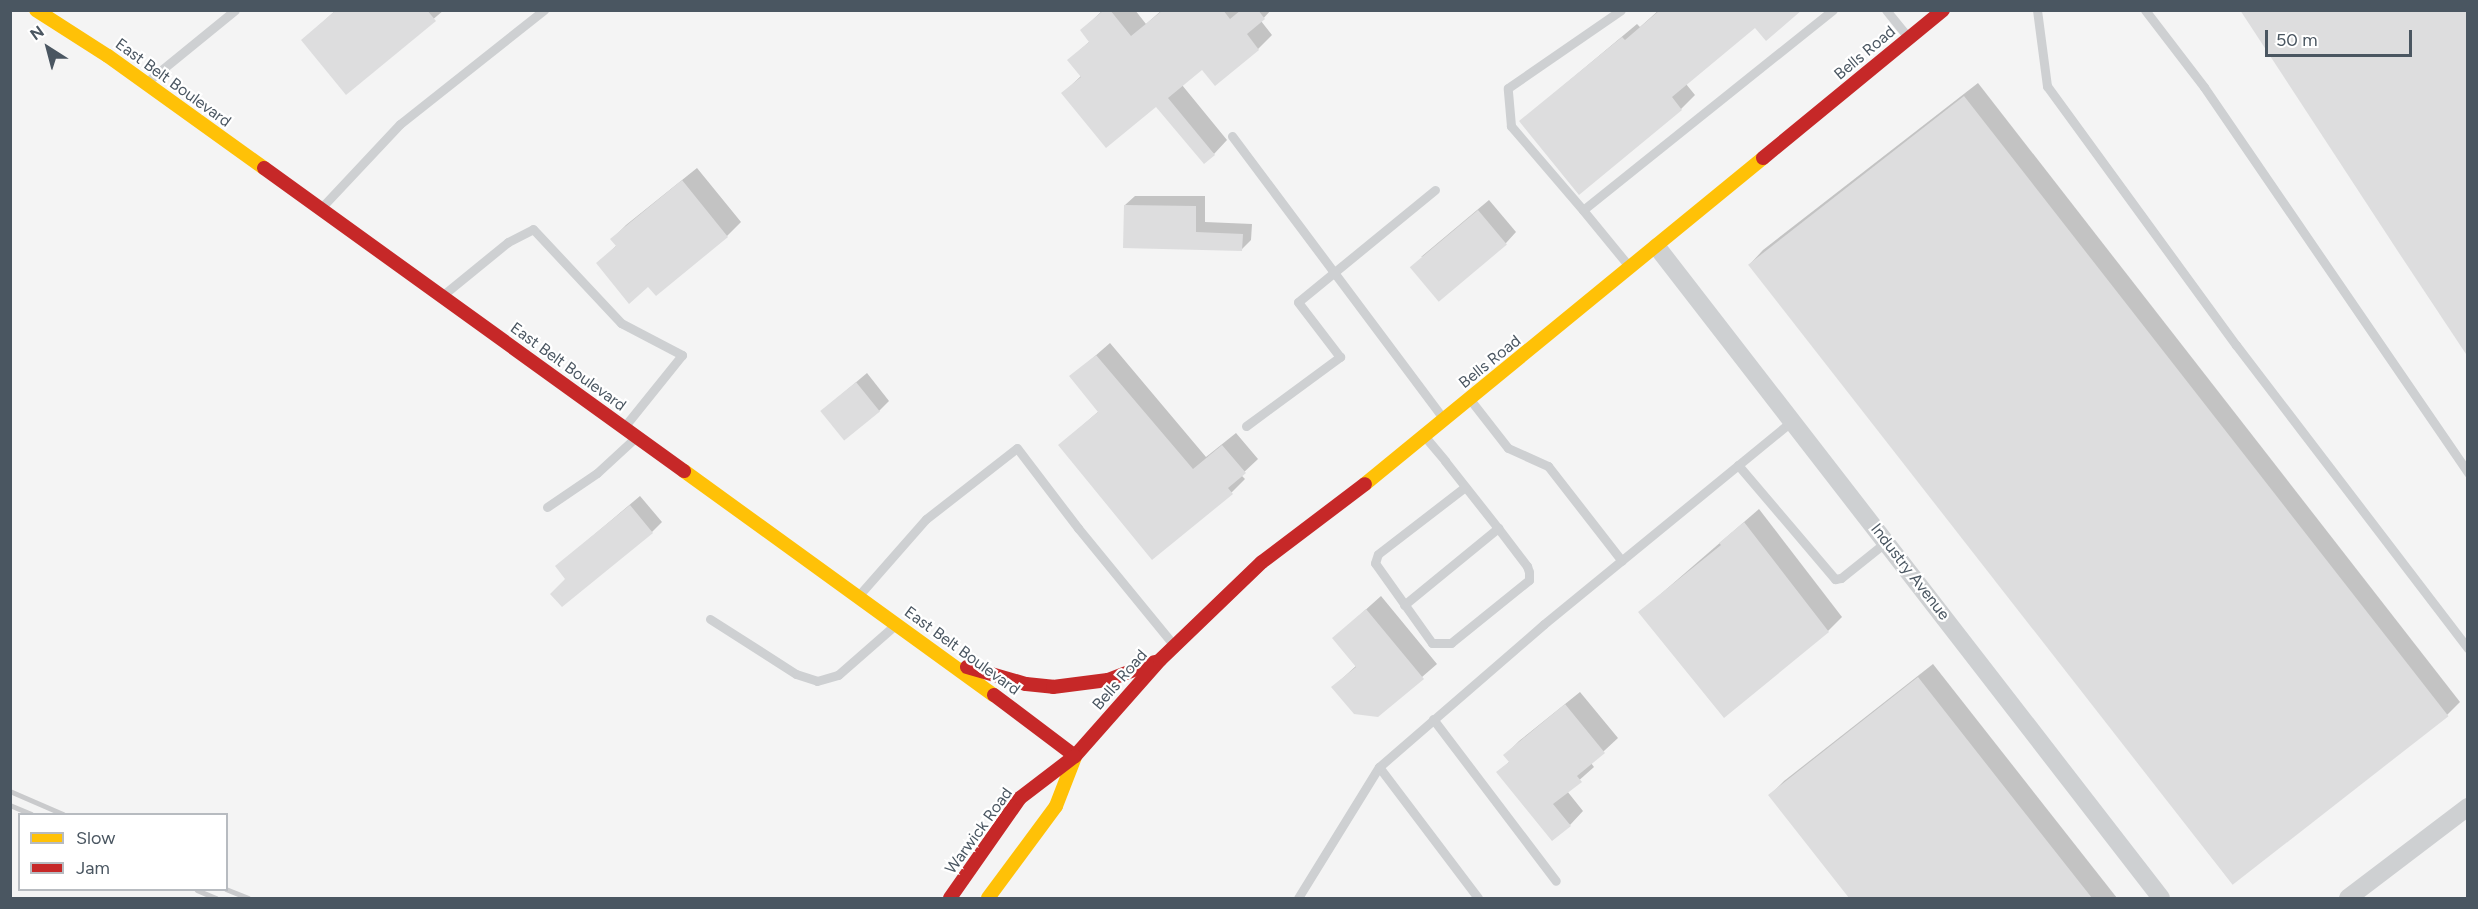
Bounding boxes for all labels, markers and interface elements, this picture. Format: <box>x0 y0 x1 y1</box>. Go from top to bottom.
north arrow <box>18 18 78 78</box>
scale bar <box>2268 18 2415 56</box>
text: N <box>27 22 48 44</box>
street label: Bells Road <box>1831 22 1899 84</box>
text: 50 m <box>2276 29 2318 51</box>
street label: East Belt Boulevard <box>111 35 235 131</box>
street label: East Belt Boulevard <box>506 319 630 415</box>
street label: Bells Road <box>1455 331 1525 393</box>
street label: Industry Avenue <box>1866 520 1954 624</box>
street label: East Belt Boulevard <box>900 603 1024 699</box>
street label: Bells Road <box>1089 646 1151 714</box>
street label: Warwick Road <box>941 784 1017 878</box>
legend <box>18 813 228 891</box>
text: Slow <box>76 827 115 849</box>
text: Jam <box>76 857 110 879</box>

